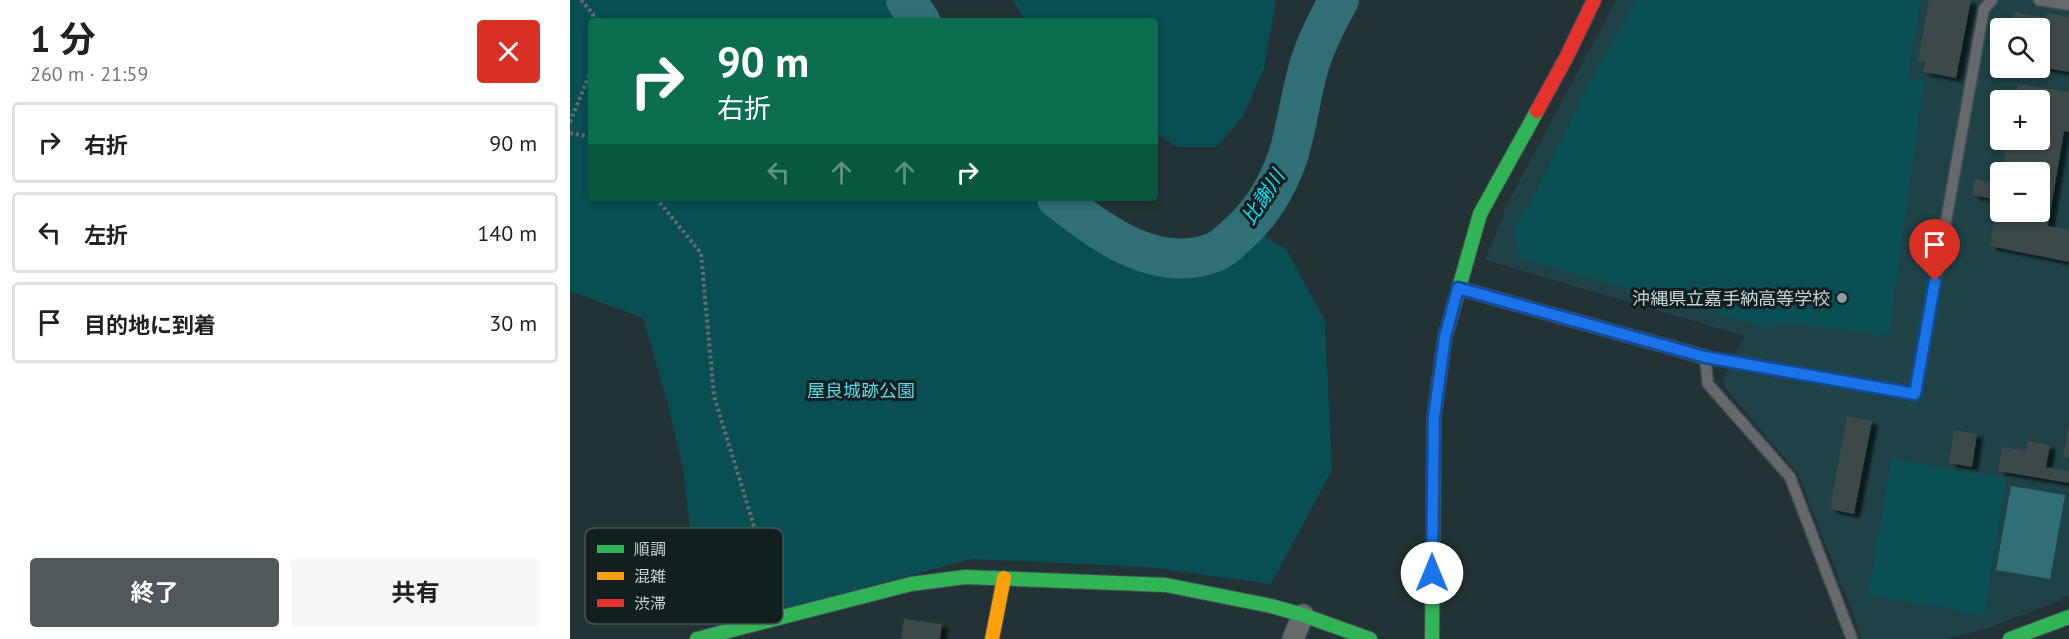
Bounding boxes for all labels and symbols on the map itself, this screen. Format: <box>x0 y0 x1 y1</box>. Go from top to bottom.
water label: 比謝川 <box>1236 163 1291 229</box>
pin <box>1909 219 1960 281</box>
place label: 沖縄県立嘉手納高等学校 <box>1632 287 1830 310</box>
marker: 沖縄県立嘉手納高等学校 <box>1835 291 1849 305</box>
park label: 屋良城跡公園 <box>807 379 915 402</box>
legend <box>585 528 783 624</box>
text: 順調 <box>634 539 666 559</box>
position arrow <box>1400 541 1464 605</box>
text: 混雑 <box>634 566 666 586</box>
text: 渋滞 <box>634 593 666 613</box>

